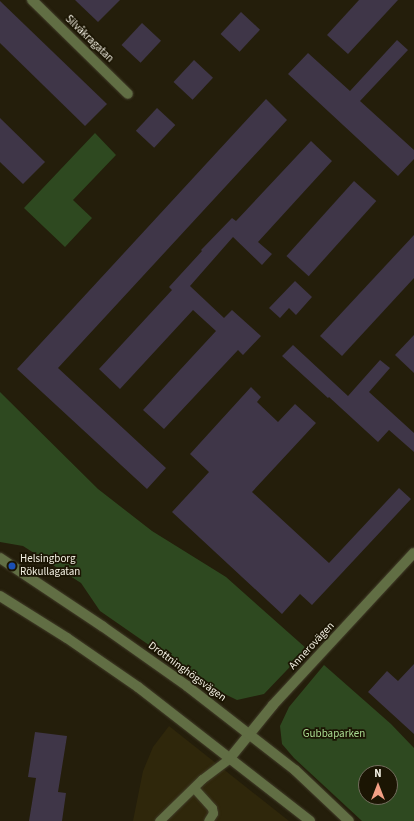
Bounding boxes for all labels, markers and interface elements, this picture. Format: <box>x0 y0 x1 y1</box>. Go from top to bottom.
street label: Silvåkragatan <box>62 13 116 65</box>
place label: Helsingborg Rökullagatan <box>20 553 80 579</box>
marker: Helsingborg Rökullagatan <box>7 561 17 571</box>
street label: Annerovägen <box>287 619 337 673</box>
street label: Drottninghögsvägen <box>145 639 229 705</box>
park label: Gubbaparken <box>303 727 365 741</box>
north arrow <box>358 765 398 805</box>
text: N <box>374 766 382 781</box>

